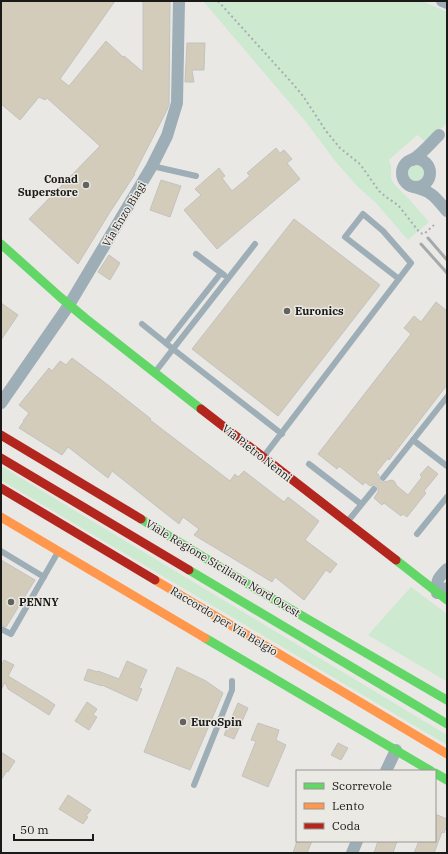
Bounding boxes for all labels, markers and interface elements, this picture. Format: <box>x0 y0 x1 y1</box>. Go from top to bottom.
place label: Conad Superstore <box>18 172 78 199</box>
street label: Via Enzo Biagi <box>99 178 149 249</box>
marker: Conad Superstore <box>81 180 91 190</box>
place label: Euronics <box>295 304 344 318</box>
marker: Euronics <box>282 306 292 316</box>
street label: Via Pietro Nenni <box>219 421 295 485</box>
street label: Viale Regione Siciliana Nord Ovest <box>143 516 303 620</box>
street label: Raccordo per Via Belgio <box>168 583 280 659</box>
place label: PENNY <box>19 595 59 609</box>
marker: PENNY <box>6 597 16 607</box>
place label: EuroSpin <box>191 715 242 729</box>
marker: EuroSpin <box>178 717 188 727</box>
legend <box>296 770 436 842</box>
text: Scorrevole <box>332 778 392 793</box>
text: Lento <box>332 798 364 813</box>
scale bar <box>14 816 93 842</box>
text: Coda <box>332 818 361 833</box>
text: 50 m <box>20 822 49 837</box>

